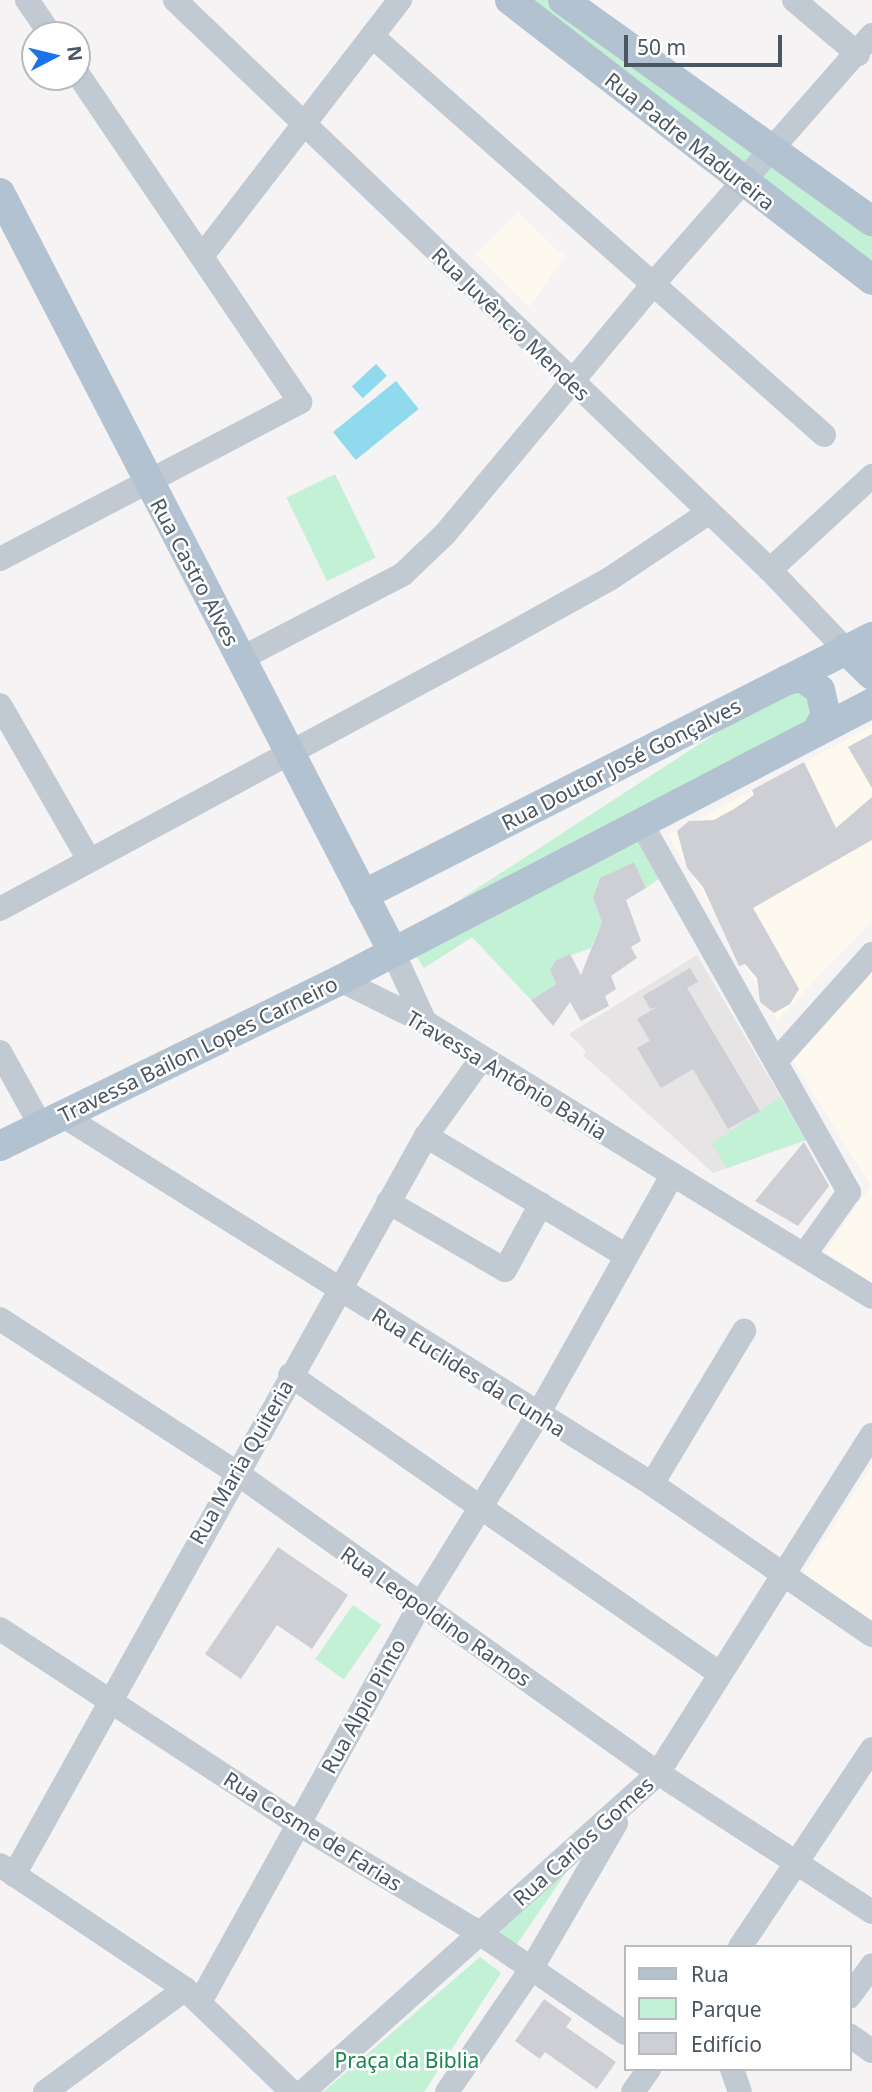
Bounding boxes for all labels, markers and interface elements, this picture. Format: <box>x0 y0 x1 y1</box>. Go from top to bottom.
north arrow <box>21 21 91 91</box>
scale bar <box>627 21 784 65</box>
text: 50 m <box>637 33 686 61</box>
text: N <box>61 44 89 63</box>
street label: Rua Padre Madureira <box>600 67 780 215</box>
street label: Rua Juvêncio Mendes <box>427 242 595 406</box>
street label: Rua Castro Alves <box>145 494 245 650</box>
street label: Rua Doutor José Gonçalves <box>497 693 745 835</box>
street label: Travessa Bailon Lopes Carneiro <box>55 970 341 1128</box>
street label: Travessa Antônio Bahia <box>402 1005 612 1145</box>
street label: Rua Euclides da Cunha <box>368 1302 570 1442</box>
street label: Rua Maria Quiteria <box>184 1375 298 1549</box>
street label: Rua Leopoldino Ramos <box>336 1541 536 1691</box>
street label: Rua Alpio Pinto <box>316 1634 410 1778</box>
street label: Rua Cosme de Farias <box>219 1766 407 1896</box>
street label: Rua Carlos Gomes <box>508 1771 658 1911</box>
legend <box>624 1945 851 2071</box>
text: Rua <box>691 1960 729 1988</box>
text: Parque <box>691 1995 761 2023</box>
text: Edifício <box>691 2030 762 2058</box>
park label: Praça da Biblia <box>335 2047 479 2073</box>

